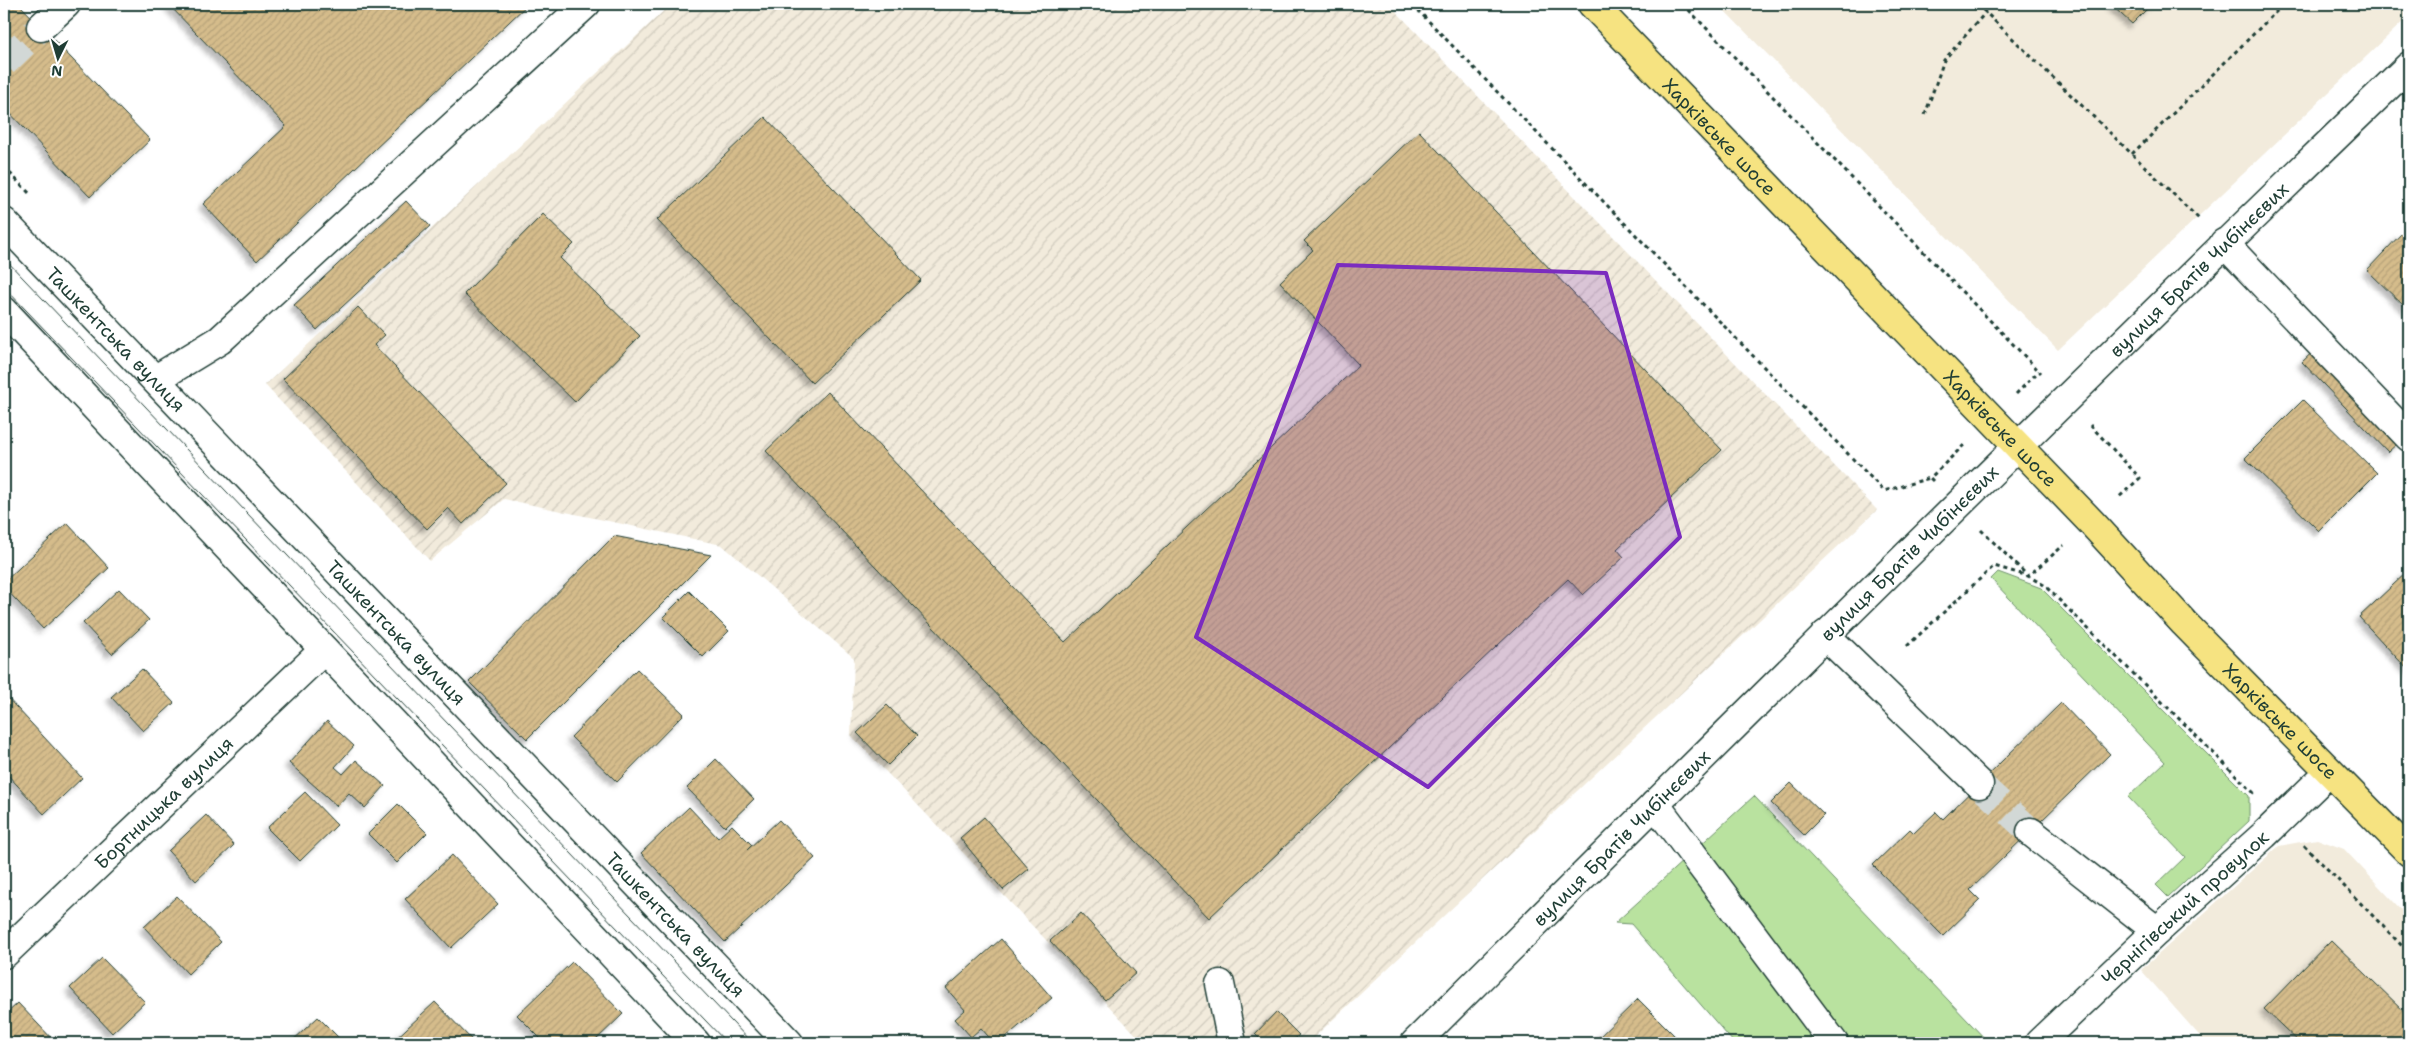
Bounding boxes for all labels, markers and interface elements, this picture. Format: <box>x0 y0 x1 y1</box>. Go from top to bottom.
north arrow <box>32 32 82 82</box>
text: N <box>51 62 63 80</box>
street label: Харківське шосе <box>1657 73 1782 201</box>
street label: вулиця Братів Чибінєєвих <box>2104 177 2294 363</box>
street label: Ташкентська вулиця <box>40 262 191 417</box>
street label: Харківське шосе <box>1938 365 2063 493</box>
street label: вулиця Братів Чибінєєвих <box>1815 460 2004 647</box>
street label: Ташкентська вулиця <box>321 555 471 711</box>
street label: Харківське шосе <box>2217 658 2343 785</box>
street label: Бортницька вулиця <box>89 731 239 875</box>
street label: вулиця Братів Чибінєєвих <box>1527 744 1716 932</box>
street label: Чернігівський провулок <box>2096 825 2274 991</box>
street label: Ташкентська вулиця <box>600 847 751 1003</box>

